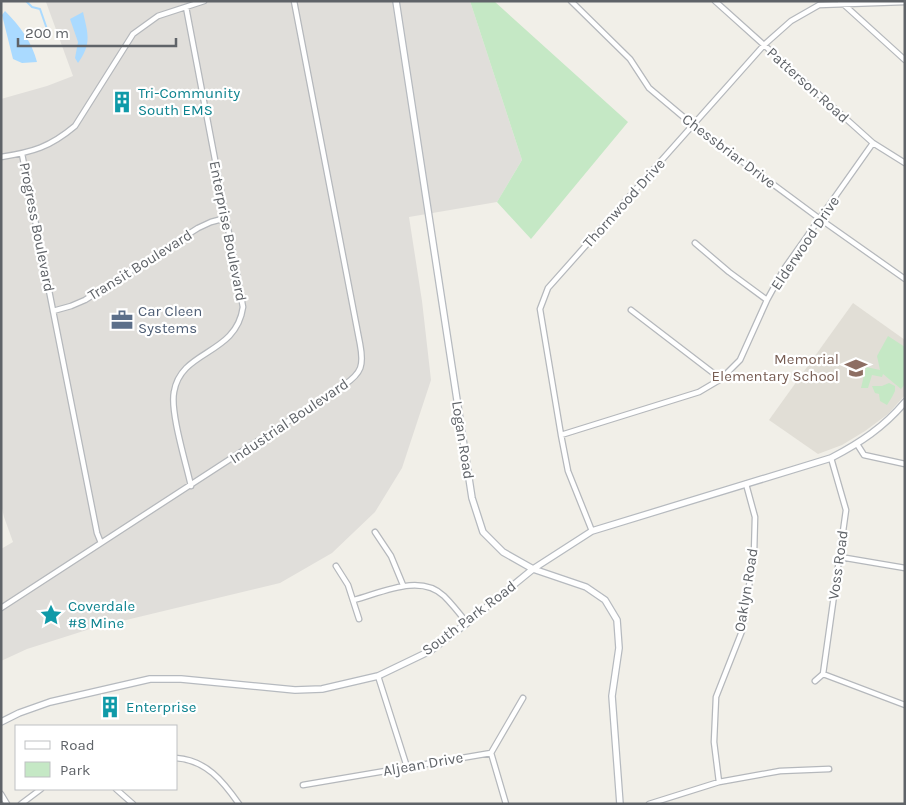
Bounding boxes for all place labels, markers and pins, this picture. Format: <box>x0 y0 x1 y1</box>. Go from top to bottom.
place label: Tri-Community South EMS <box>138 84 240 119</box>
building icon: Tri-Community South EMS <box>109 89 135 115</box>
place label: Car Cleen Systems <box>138 302 202 337</box>
office icon: Car Cleen Systems <box>109 307 135 333</box>
place label: Memorial Elementary School <box>712 350 839 385</box>
school or university icon: Memorial Elementary School <box>843 355 869 381</box>
place label: Coverdale #8 Mine <box>68 597 135 632</box>
place icon: Coverdale #8 Mine <box>38 602 64 628</box>
building icon: Enterprise <box>97 694 123 720</box>
place label: Enterprise <box>126 698 197 716</box>

